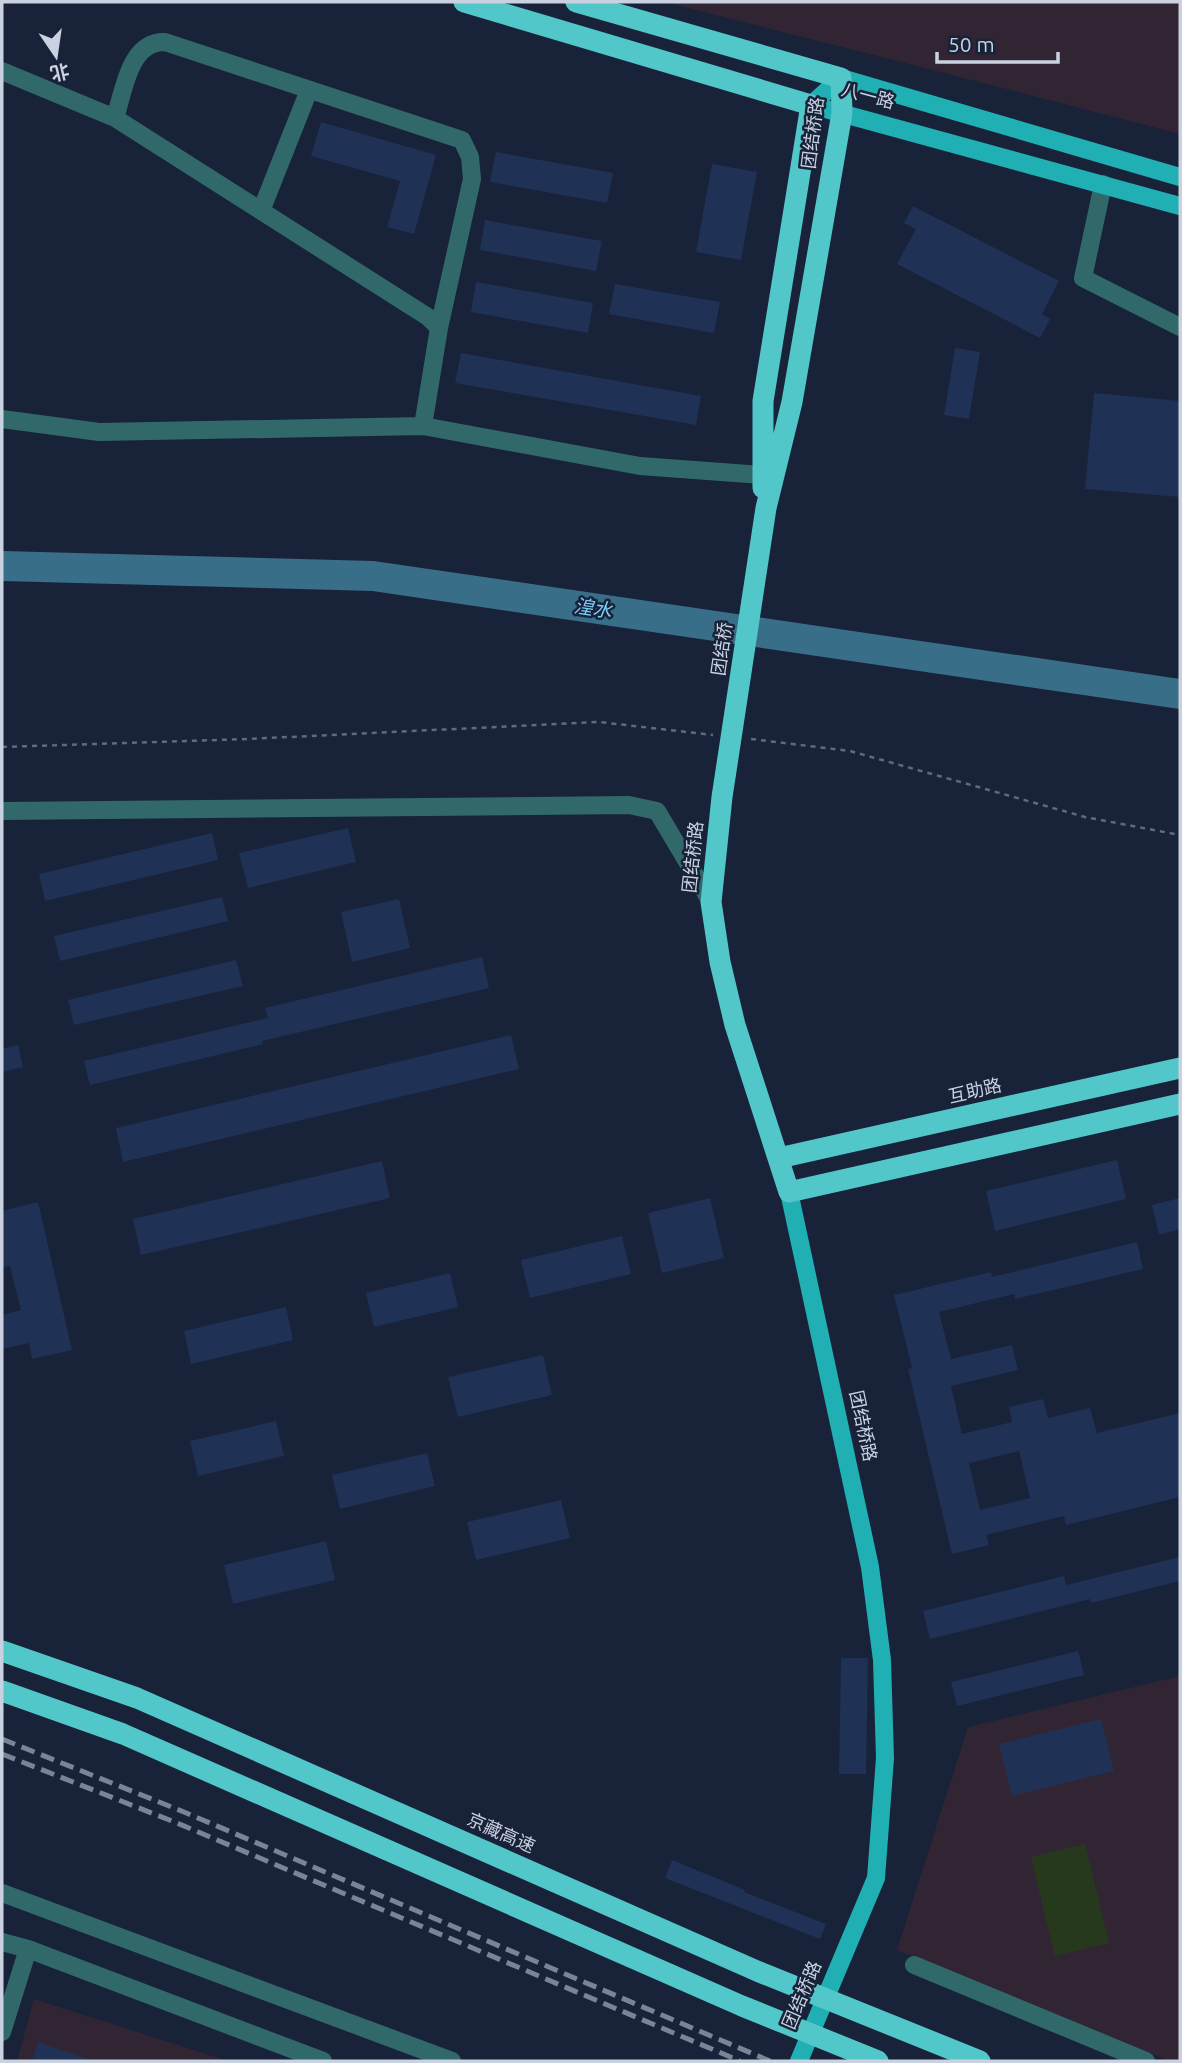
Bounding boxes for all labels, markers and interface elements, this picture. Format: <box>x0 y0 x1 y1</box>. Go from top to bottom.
north arrow <box>21 21 91 91</box>
scale bar <box>937 21 1058 65</box>
text: 50 m <box>948 32 995 56</box>
text: 北 <box>48 60 72 85</box>
street label: 八一路 <box>840 78 897 112</box>
street label: 团结桥路 <box>798 96 826 170</box>
water label: 湟水 <box>573 594 614 622</box>
street label: 团结桥 <box>707 621 735 677</box>
street label: 团结桥路 <box>678 820 706 894</box>
street label: 互助路 <box>946 1074 1003 1106</box>
street label: 团结桥路 <box>847 1388 881 1463</box>
street label: 京藏高速 <box>464 1808 538 1856</box>
street label: 团结桥路 <box>778 1958 824 2032</box>

